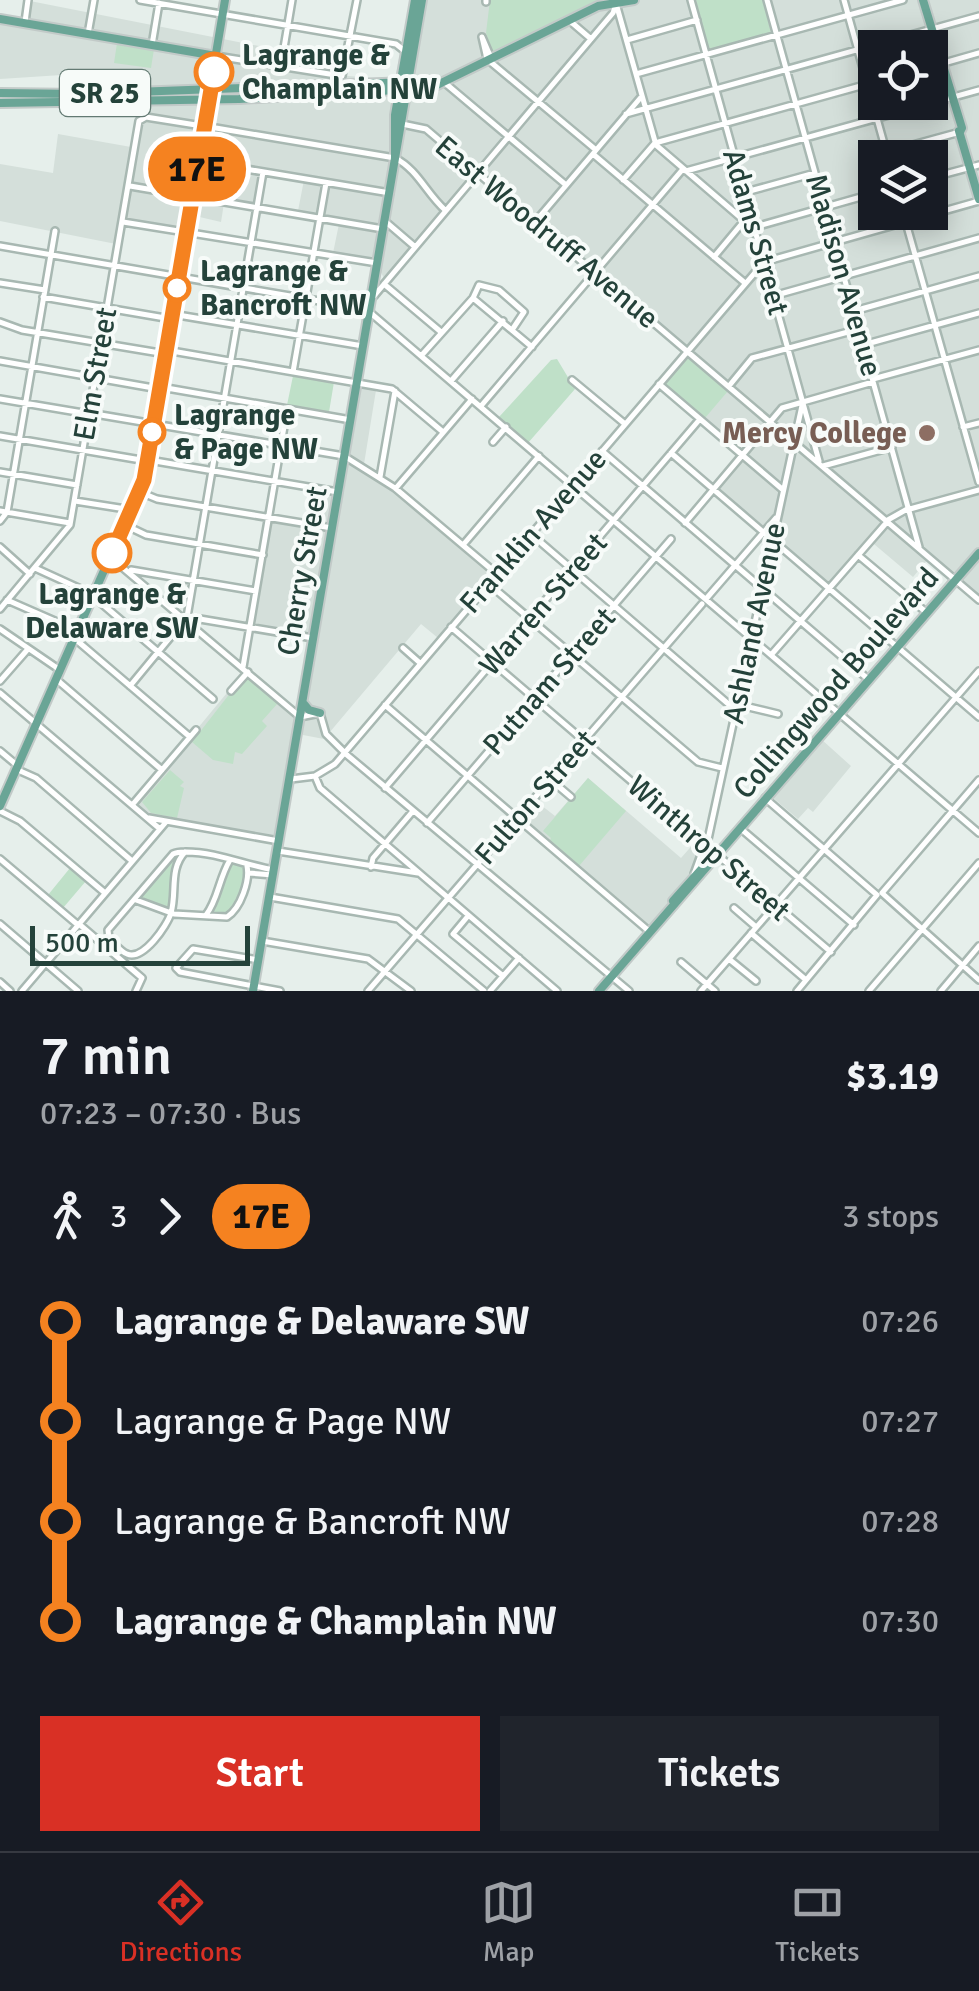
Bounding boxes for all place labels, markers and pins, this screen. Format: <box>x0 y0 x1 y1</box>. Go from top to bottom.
place label: Lagrange & Champlain NW <box>242 37 437 108</box>
marker: Lagrange & Champlain NW <box>195 53 233 91</box>
place label: Lagrange & Bancroft NW <box>200 253 367 324</box>
marker: Lagrange & Bancroft NW <box>164 275 190 301</box>
place label: Lagrange & Page NW <box>174 397 318 468</box>
place label: Mercy College <box>722 415 907 452</box>
marker: Lagrange & Page NW <box>139 419 165 445</box>
marker: Mercy College <box>916 422 938 444</box>
marker: Lagrange & Delaware SW <box>93 534 131 572</box>
place label: Lagrange & Delaware SW <box>25 576 199 647</box>

